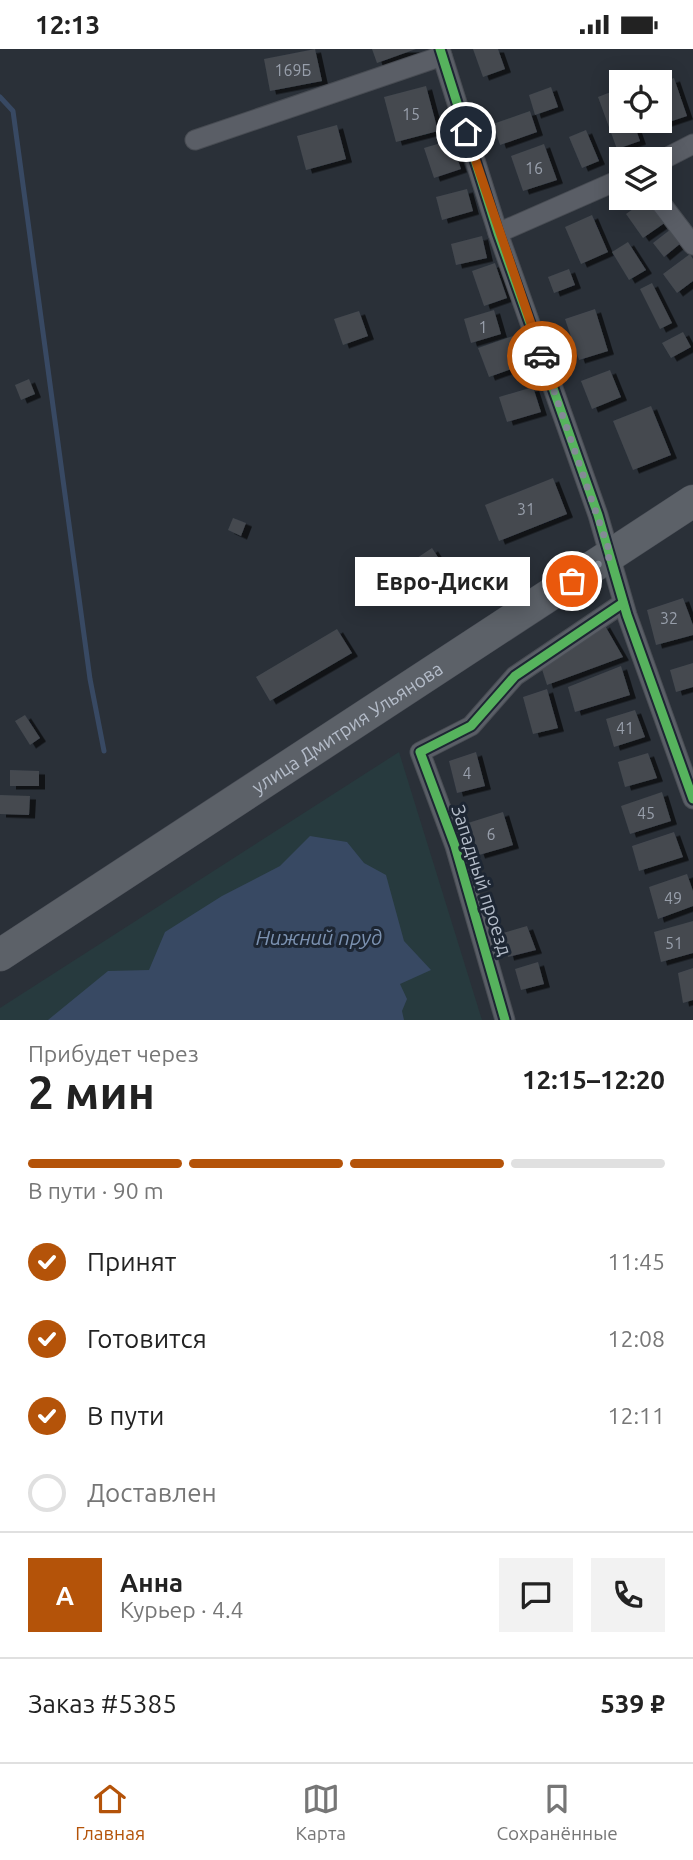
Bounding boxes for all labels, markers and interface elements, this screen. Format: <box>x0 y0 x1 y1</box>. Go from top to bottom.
text: 12:13 <box>35 10 100 39</box>
house number: 169Б <box>275 61 312 79</box>
map controls <box>609 70 672 210</box>
button: locate <box>609 70 672 133</box>
pin <box>436 102 496 162</box>
house number: 15 <box>402 105 420 123</box>
icon: home <box>447 113 485 151</box>
button: layers <box>609 147 672 210</box>
house number: 16 <box>525 159 543 177</box>
house number: 1 <box>478 318 488 336</box>
courier <box>507 321 577 391</box>
icon: car <box>523 337 561 375</box>
house number: 31 <box>517 500 535 518</box>
pin <box>542 551 602 611</box>
callout: Евро-Диски <box>355 557 530 605</box>
icon: bag <box>553 562 591 600</box>
text: Евро-Диски <box>376 569 509 594</box>
house number: 32 <box>660 609 678 627</box>
street label: улица Дмитрия Ульянова <box>248 657 447 798</box>
house number: 41 <box>616 719 634 737</box>
house number: 4 <box>462 764 472 782</box>
street label: Западный проезд <box>447 802 517 958</box>
house number: 45 <box>637 804 655 822</box>
house number: 6 <box>486 825 496 843</box>
house number: 49 <box>664 889 682 907</box>
water label: Нижний пруд <box>256 925 382 949</box>
house number: 51 <box>665 934 683 952</box>
text: Прибудет через <box>28 1041 199 1066</box>
text: 12:15–12:20 <box>522 1065 665 1094</box>
text: 2 мин <box>28 1066 155 1118</box>
text: В пути · 90 m <box>28 1178 164 1203</box>
icon: check <box>28 1243 66 1281</box>
text: Принят <box>87 1247 176 1276</box>
text: 11:45 <box>607 1249 665 1274</box>
icon: check <box>28 1320 66 1358</box>
text: Готовится <box>87 1324 207 1353</box>
text: 12:08 <box>607 1326 665 1351</box>
icon: check <box>28 1397 66 1435</box>
text: В пути <box>87 1401 164 1430</box>
text: 12:11 <box>607 1403 665 1428</box>
text: Доставлен <box>87 1478 217 1507</box>
button: chat <box>499 1558 573 1632</box>
button: phone <box>591 1558 665 1632</box>
text: Анна <box>120 1568 183 1597</box>
text: А <box>56 1581 74 1610</box>
text: Курьер · 4.4 <box>120 1597 244 1622</box>
text: Заказ #5385 <box>28 1689 177 1718</box>
text: 539 ₽ <box>600 1689 665 1718</box>
tab: Главная <box>75 1780 145 1844</box>
tab: Карта <box>295 1780 346 1844</box>
tab: Сохранённые <box>496 1780 618 1844</box>

